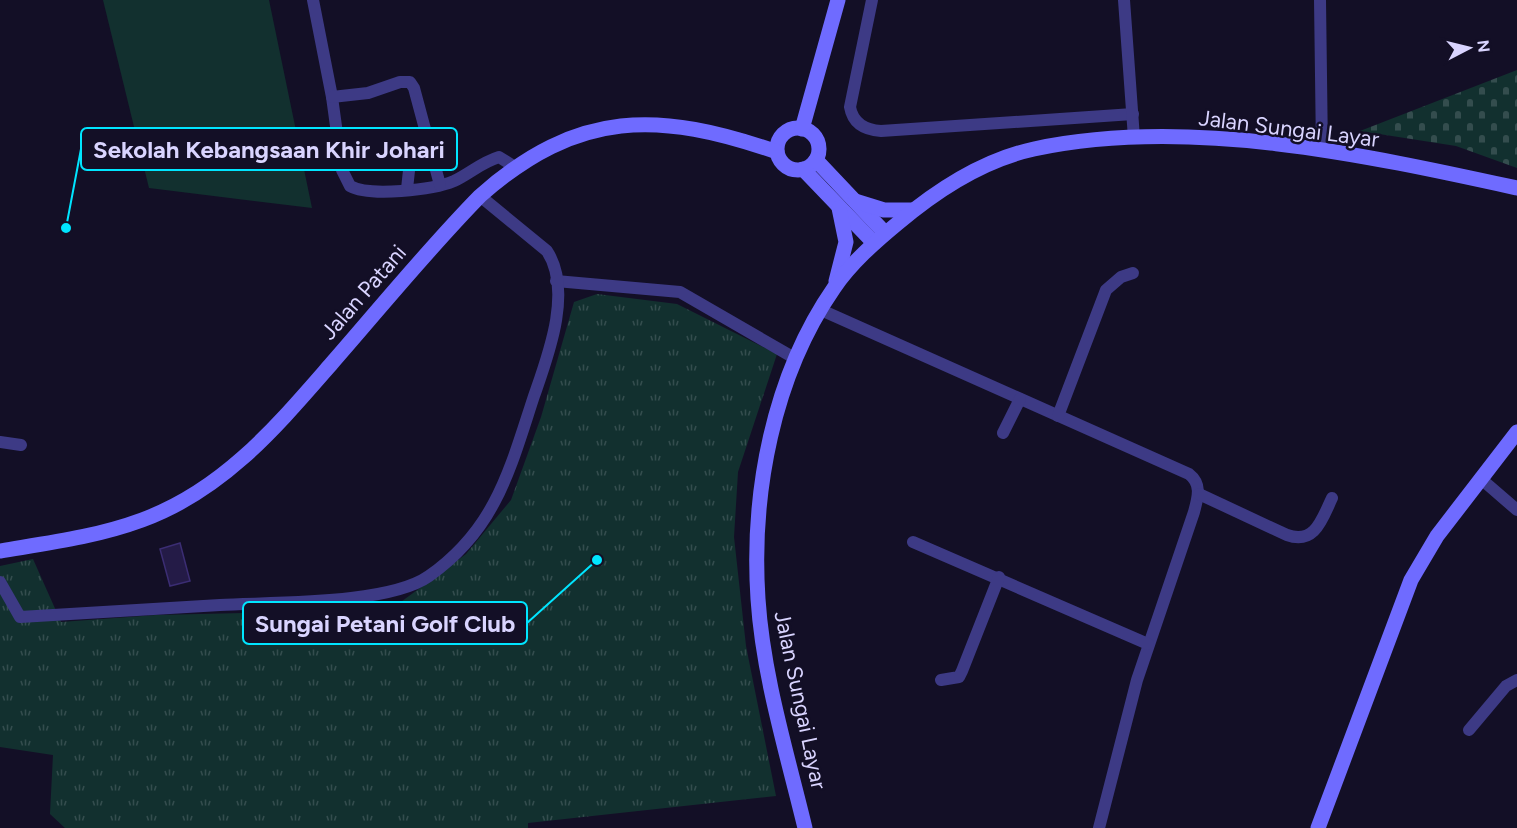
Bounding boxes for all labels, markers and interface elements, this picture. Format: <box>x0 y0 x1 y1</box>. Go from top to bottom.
north arrow <box>1439 18 1499 78</box>
text: N <box>1473 39 1494 54</box>
street label: Jalan Sungai Layar <box>1197 104 1381 153</box>
callout: Sekolah Kebangsaan Khir Johari <box>81 128 457 170</box>
text: Sekolah Kebangsaan Khir Johari <box>93 135 445 164</box>
street label: Jalan Patani <box>315 239 412 345</box>
callout: Sungai Petani Golf Club <box>243 602 527 644</box>
text: Sungai Petani Golf Club <box>255 609 515 638</box>
street label: Jalan Sungai Layar <box>768 609 833 792</box>

